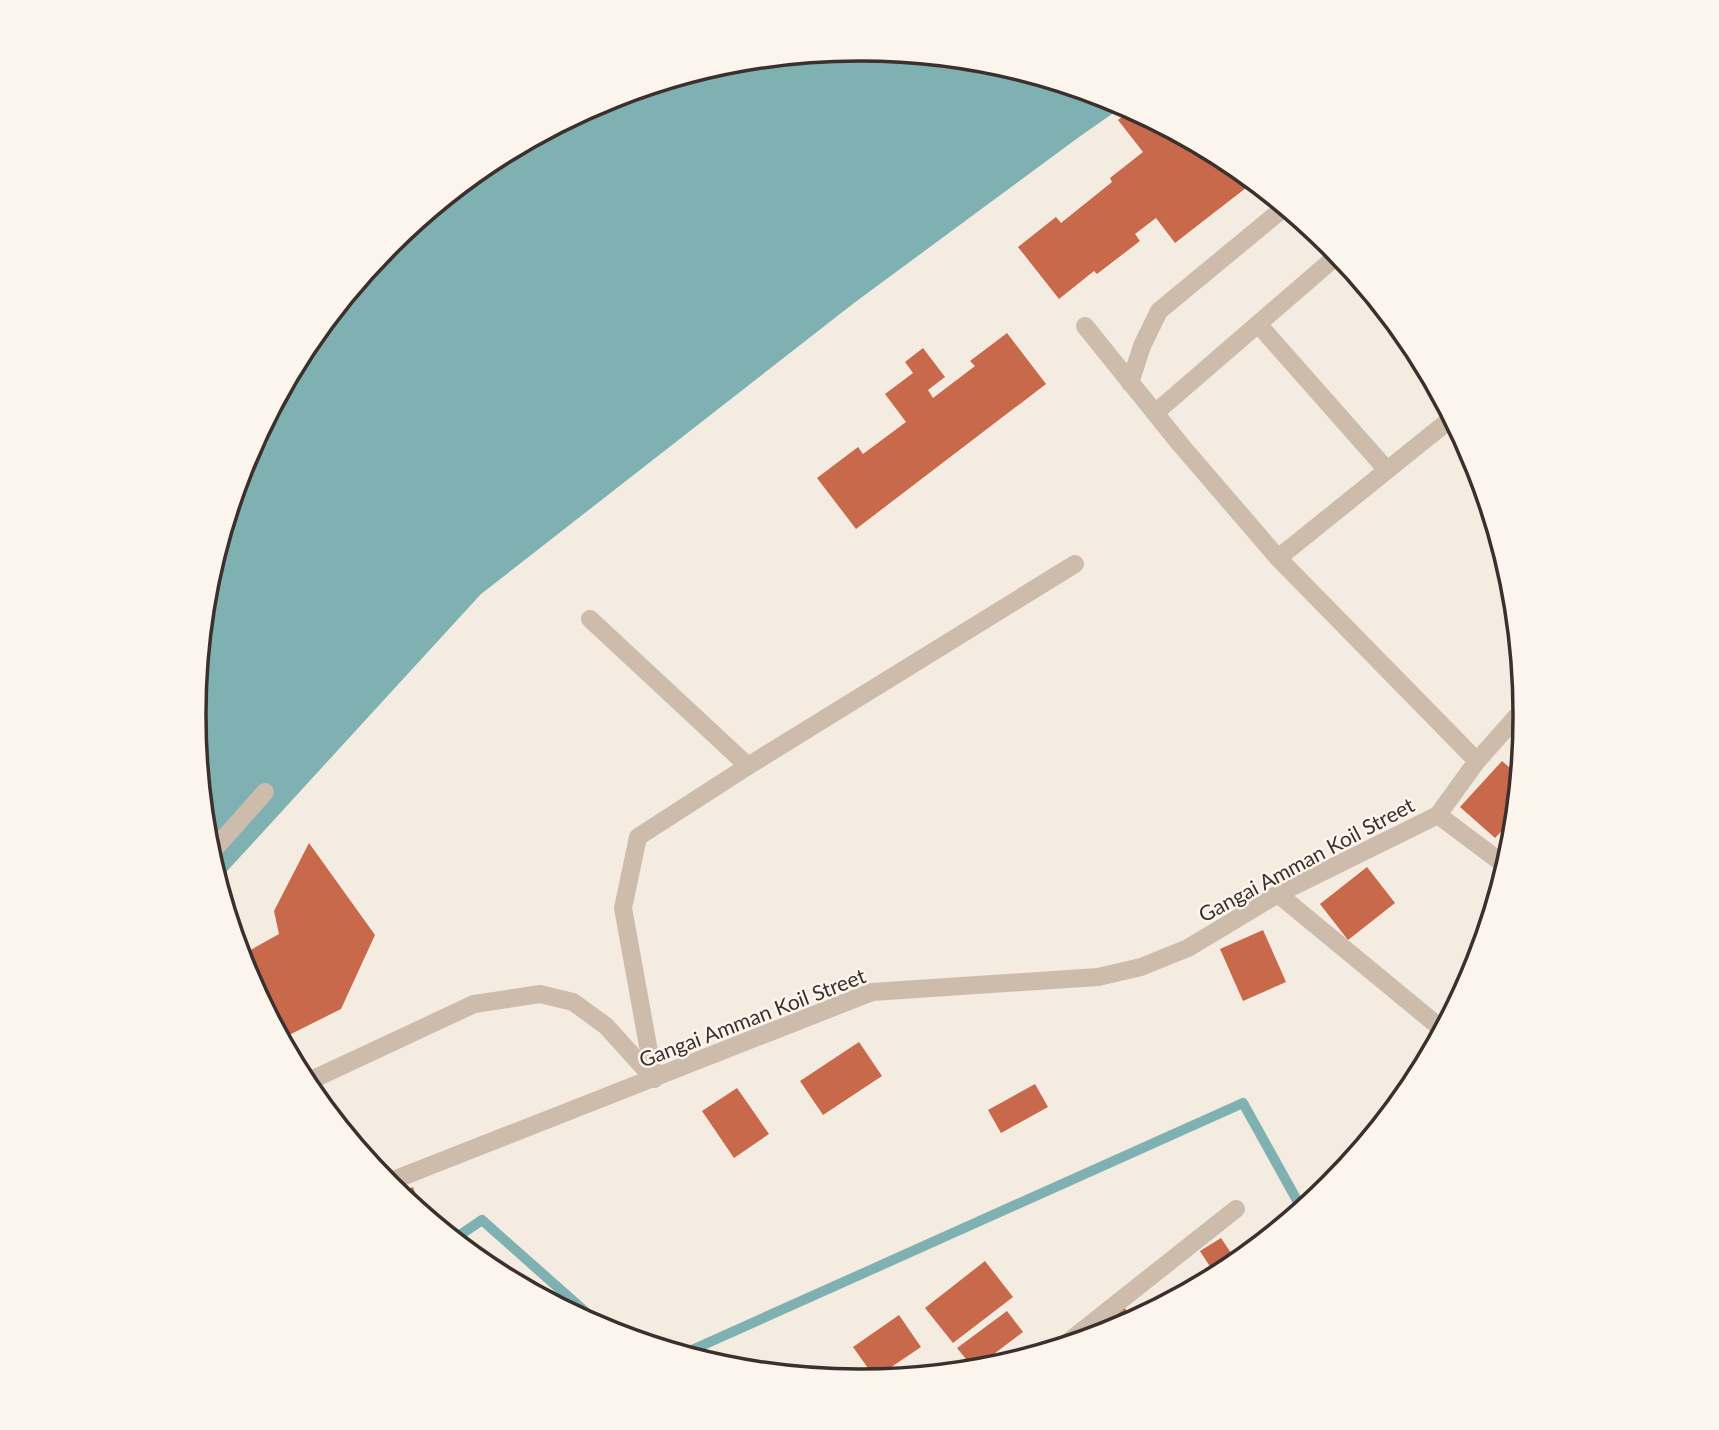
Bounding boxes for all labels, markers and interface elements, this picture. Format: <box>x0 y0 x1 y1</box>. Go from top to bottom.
street label: Gangai Amman Koil Street <box>1194 791 1418 926</box>
street label: Gangai Amman Koil Street <box>635 962 869 1072</box>

